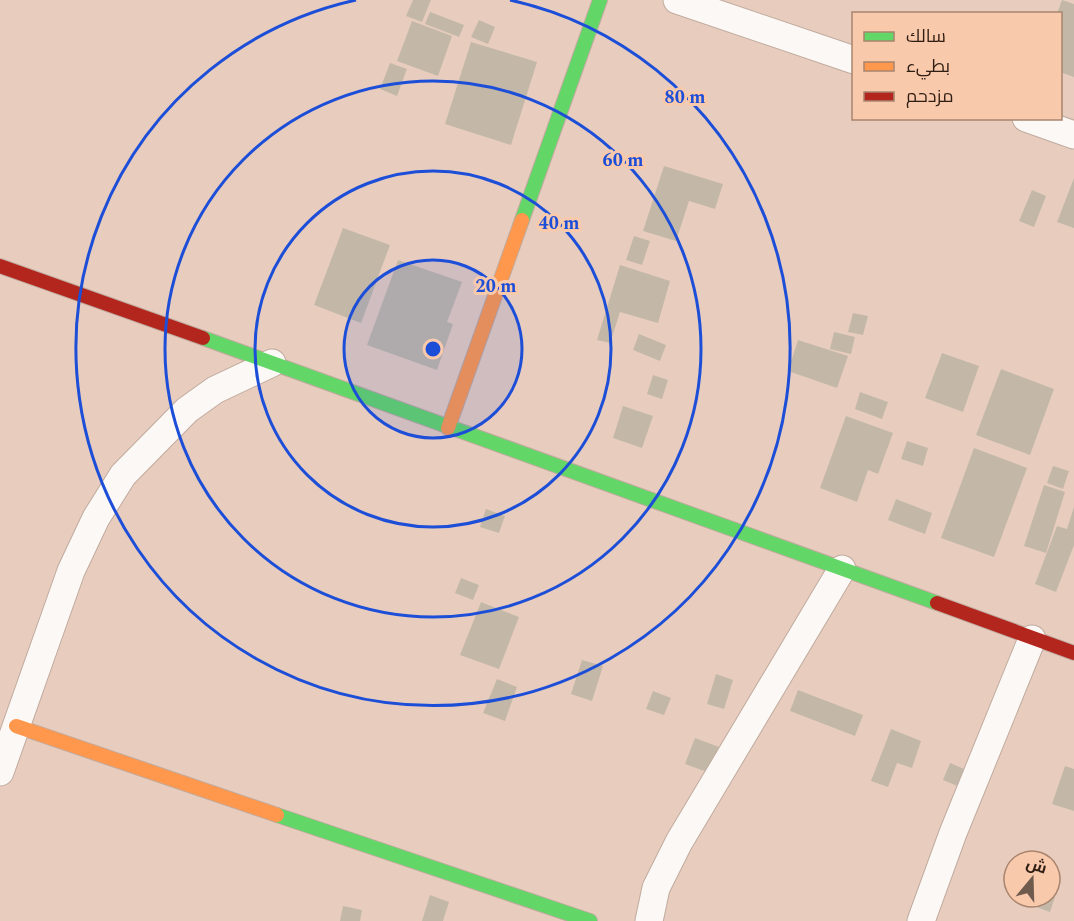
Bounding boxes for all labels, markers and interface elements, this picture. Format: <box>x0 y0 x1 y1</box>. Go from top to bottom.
legend <box>852 12 1062 120</box>
text: سالك <box>906 23 946 50</box>
text: بطيء <box>906 53 950 80</box>
text: مزدحم <box>906 83 954 110</box>
text: 80 m <box>665 84 705 111</box>
text: 60 m <box>603 147 643 174</box>
text: 40 m <box>539 210 579 237</box>
text: 20 m <box>476 273 516 300</box>
centre of rings <box>423 339 443 359</box>
north arrow <box>1002 849 1062 909</box>
text: ش <box>1023 851 1050 880</box>

